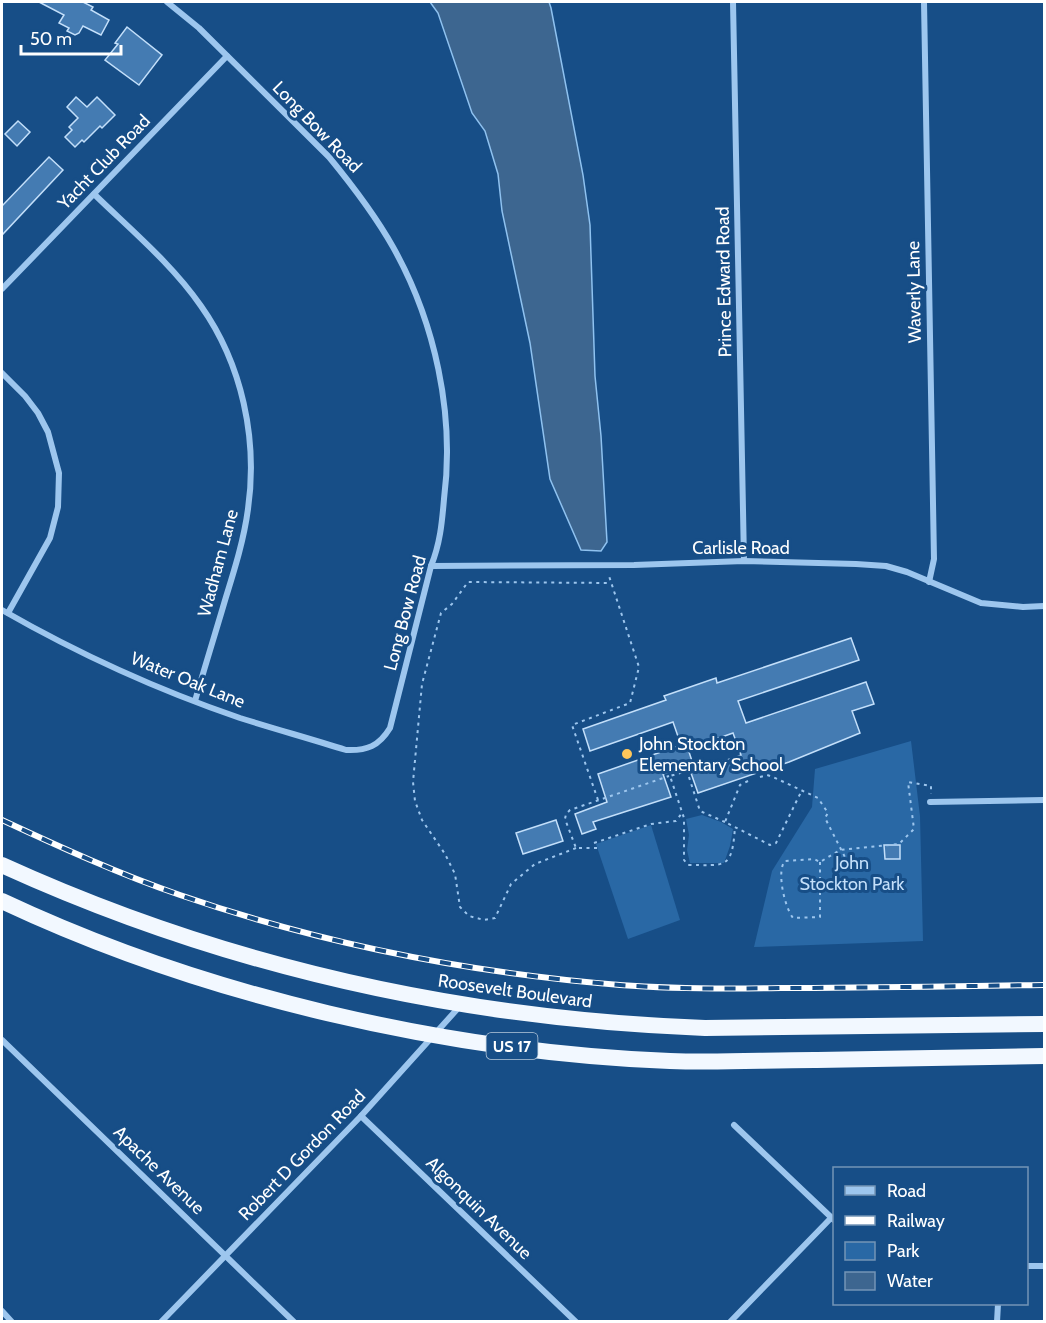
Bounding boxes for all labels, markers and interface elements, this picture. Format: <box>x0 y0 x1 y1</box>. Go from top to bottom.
scale bar <box>21 18 122 56</box>
text: 50 m <box>30 28 72 50</box>
street label: Long Bow Road <box>268 77 366 177</box>
street label: Yacht Club Road <box>53 110 155 215</box>
street label: Prince Edward Road <box>712 206 736 358</box>
street label: Waverly Lane <box>902 241 926 343</box>
street label: Wadham Lane <box>193 507 243 619</box>
street label: Carlisle Road <box>692 537 790 559</box>
street label: Long Bow Road <box>379 553 431 673</box>
street label: Water Oak Lane <box>128 647 248 713</box>
place label: John Stockton Elementary School <box>638 733 784 776</box>
marker: John Stockton Elementary School <box>620 747 634 761</box>
park label: John Stockton Park <box>800 852 905 895</box>
street label: Roosevelt Boulevard <box>437 969 593 1013</box>
road number: US 17 <box>486 1033 538 1059</box>
street label: Robert D Gordon Road <box>234 1085 370 1225</box>
street label: Apache Avenue <box>109 1121 209 1219</box>
street label: Algonquin Avenue <box>422 1152 536 1264</box>
legend <box>833 1167 1028 1305</box>
text: Road <box>887 1180 926 1202</box>
text: Railway <box>887 1210 945 1232</box>
text: Park <box>887 1240 920 1262</box>
text: Water <box>887 1270 933 1292</box>

